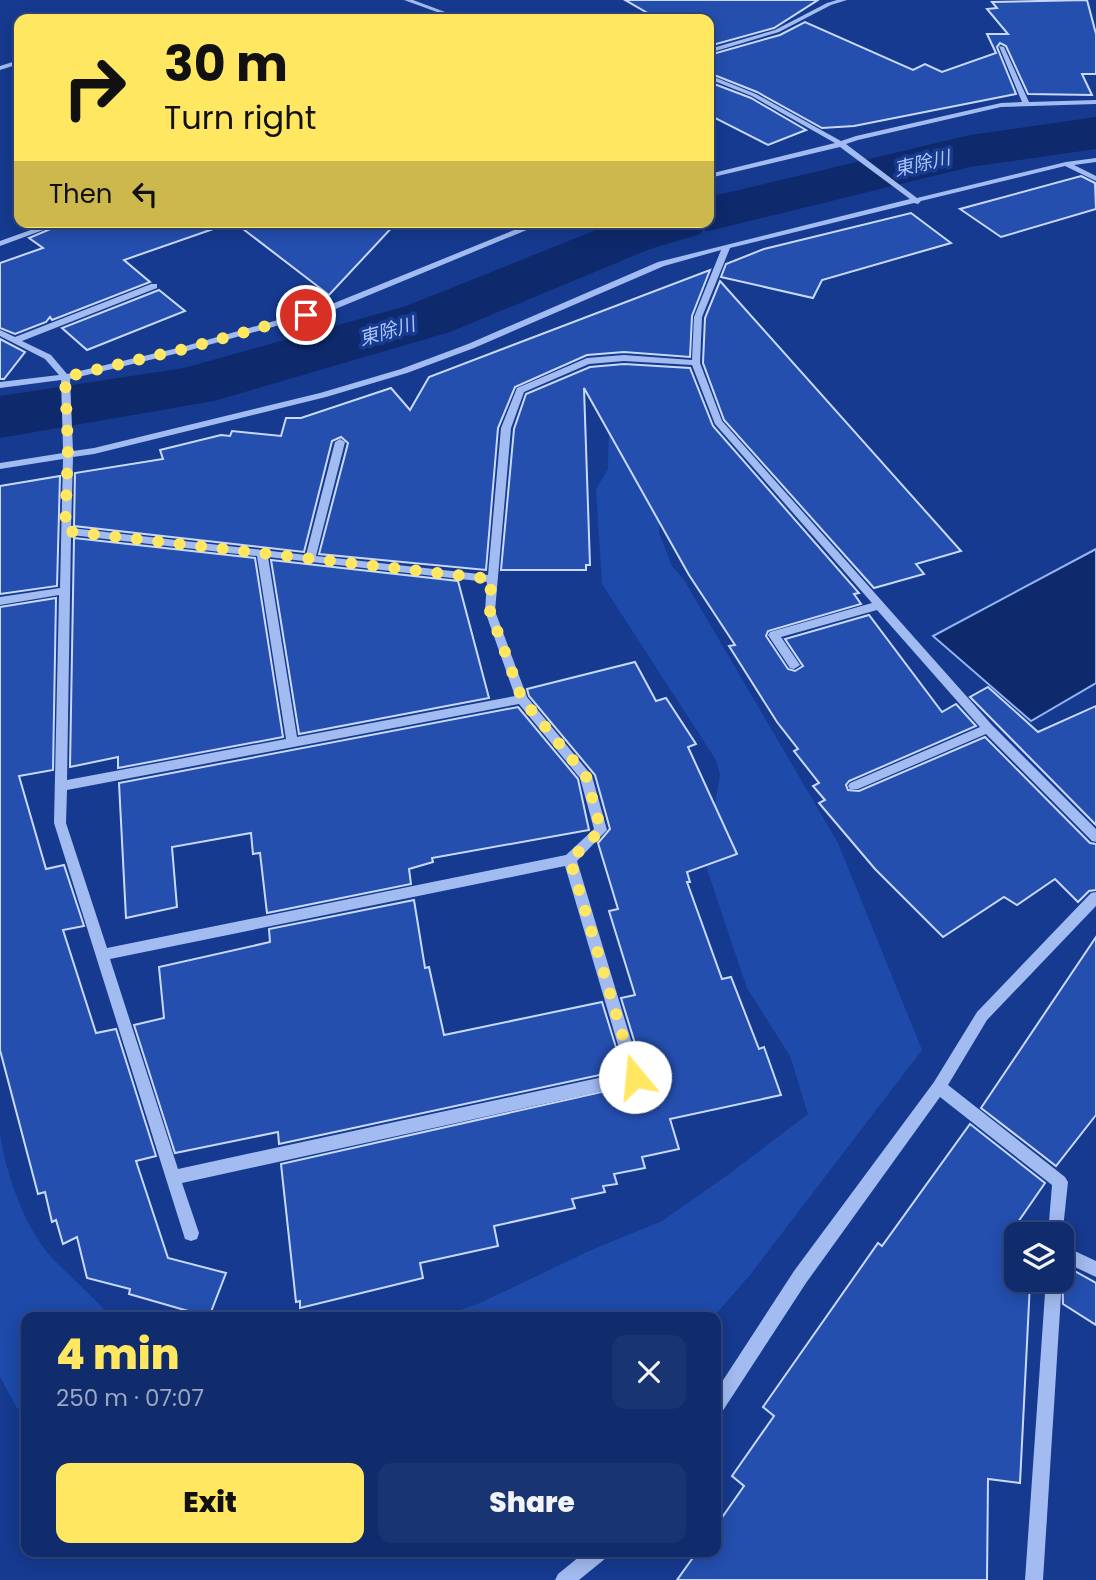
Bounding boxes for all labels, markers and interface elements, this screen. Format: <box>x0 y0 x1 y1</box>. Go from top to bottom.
text: 30 m <box>164 30 288 98</box>
icon: right <box>49 42 140 133</box>
text: Turn right <box>164 95 316 140</box>
water label: 東除川 <box>891 143 955 183</box>
icon: left <box>126 175 164 213</box>
text: Then <box>49 176 112 212</box>
pin <box>276 285 336 345</box>
icon: arrive <box>287 296 325 334</box>
water label: 東除川 <box>356 310 420 352</box>
position arrow <box>598 1040 672 1114</box>
map controls <box>1004 1222 1074 1292</box>
button: layers <box>1004 1222 1074 1292</box>
text: 4 min <box>56 1325 180 1384</box>
button: close <box>612 1335 686 1409</box>
text: 250 m · 07:07 <box>56 1382 204 1414</box>
button: Exit <box>56 1463 364 1543</box>
button: Share <box>378 1463 686 1543</box>

